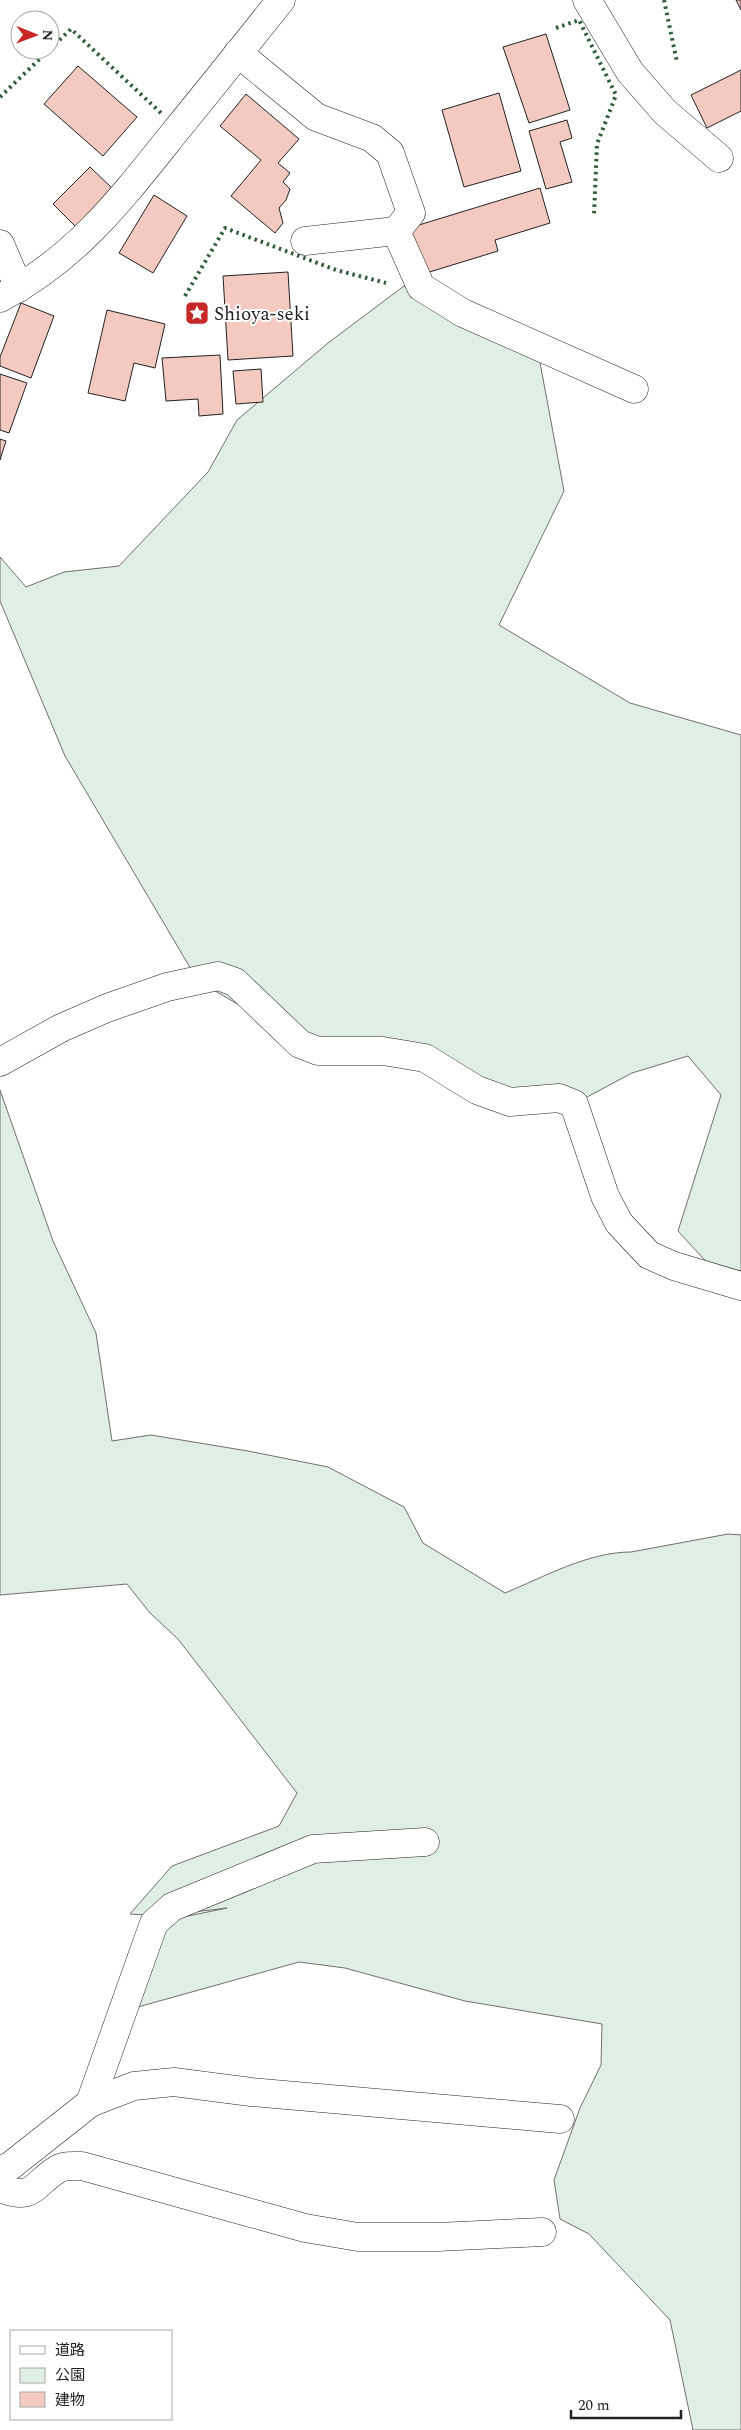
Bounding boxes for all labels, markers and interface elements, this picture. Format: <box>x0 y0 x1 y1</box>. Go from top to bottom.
north arrow <box>10 10 60 60</box>
text: N <box>37 29 58 41</box>
place icon: Shioya-seki <box>184 300 210 326</box>
place label: Shioya-seki <box>214 300 310 329</box>
legend <box>10 2330 172 2420</box>
text: 道路 <box>55 2339 85 2362</box>
text: 公園 <box>55 2364 85 2387</box>
scale bar <box>571 2388 681 2420</box>
text: 建物 <box>55 2389 85 2412</box>
text: 20 m <box>578 2394 610 2417</box>

